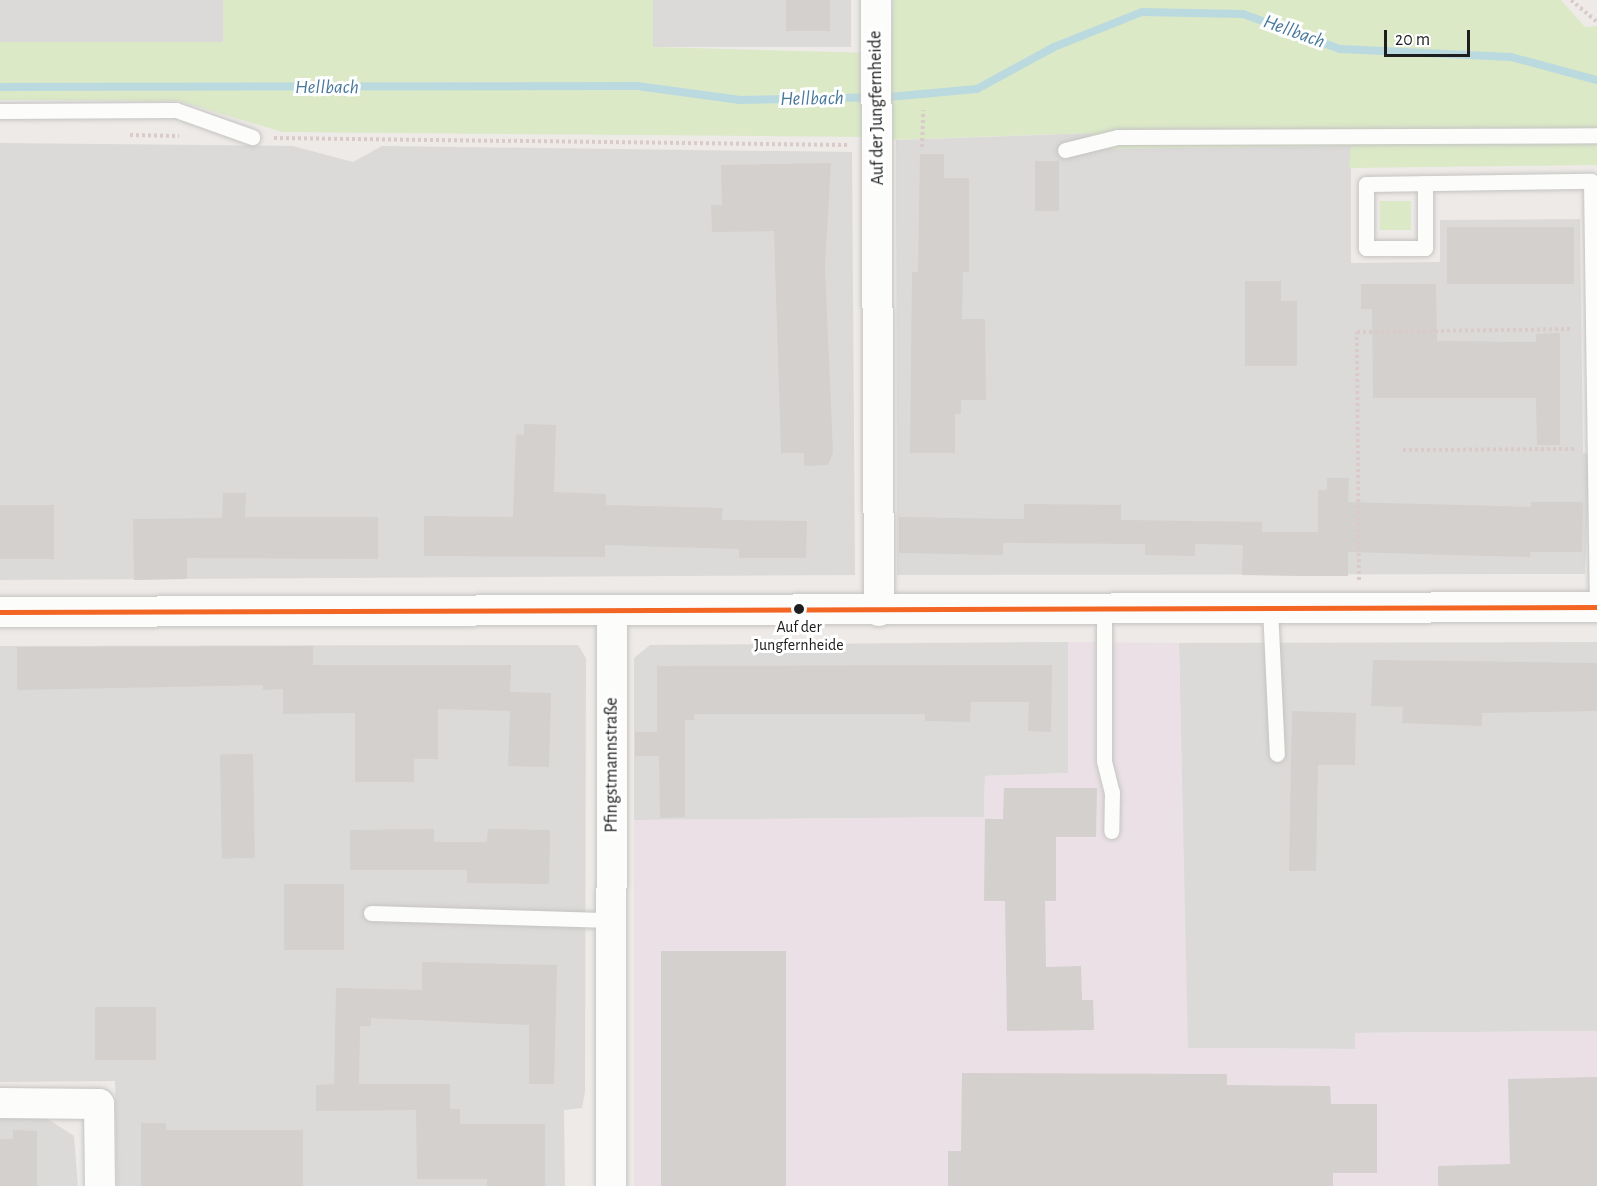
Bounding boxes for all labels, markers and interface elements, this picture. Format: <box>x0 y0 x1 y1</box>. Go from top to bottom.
water label: Hellbach <box>1260 10 1328 54</box>
scale bar <box>1387 18 1472 56</box>
street label: Auf der Jungfernheide <box>865 31 889 185</box>
text: 20 m <box>1395 31 1430 49</box>
water label: Hellbach <box>295 75 359 99</box>
water label: Hellbach <box>780 86 844 112</box>
marker: Auf der Jungfernheide <box>793 603 805 615</box>
place label: Auf der Jungfernheide <box>754 617 844 655</box>
street label: Pfingstmannstraße <box>601 697 623 833</box>

